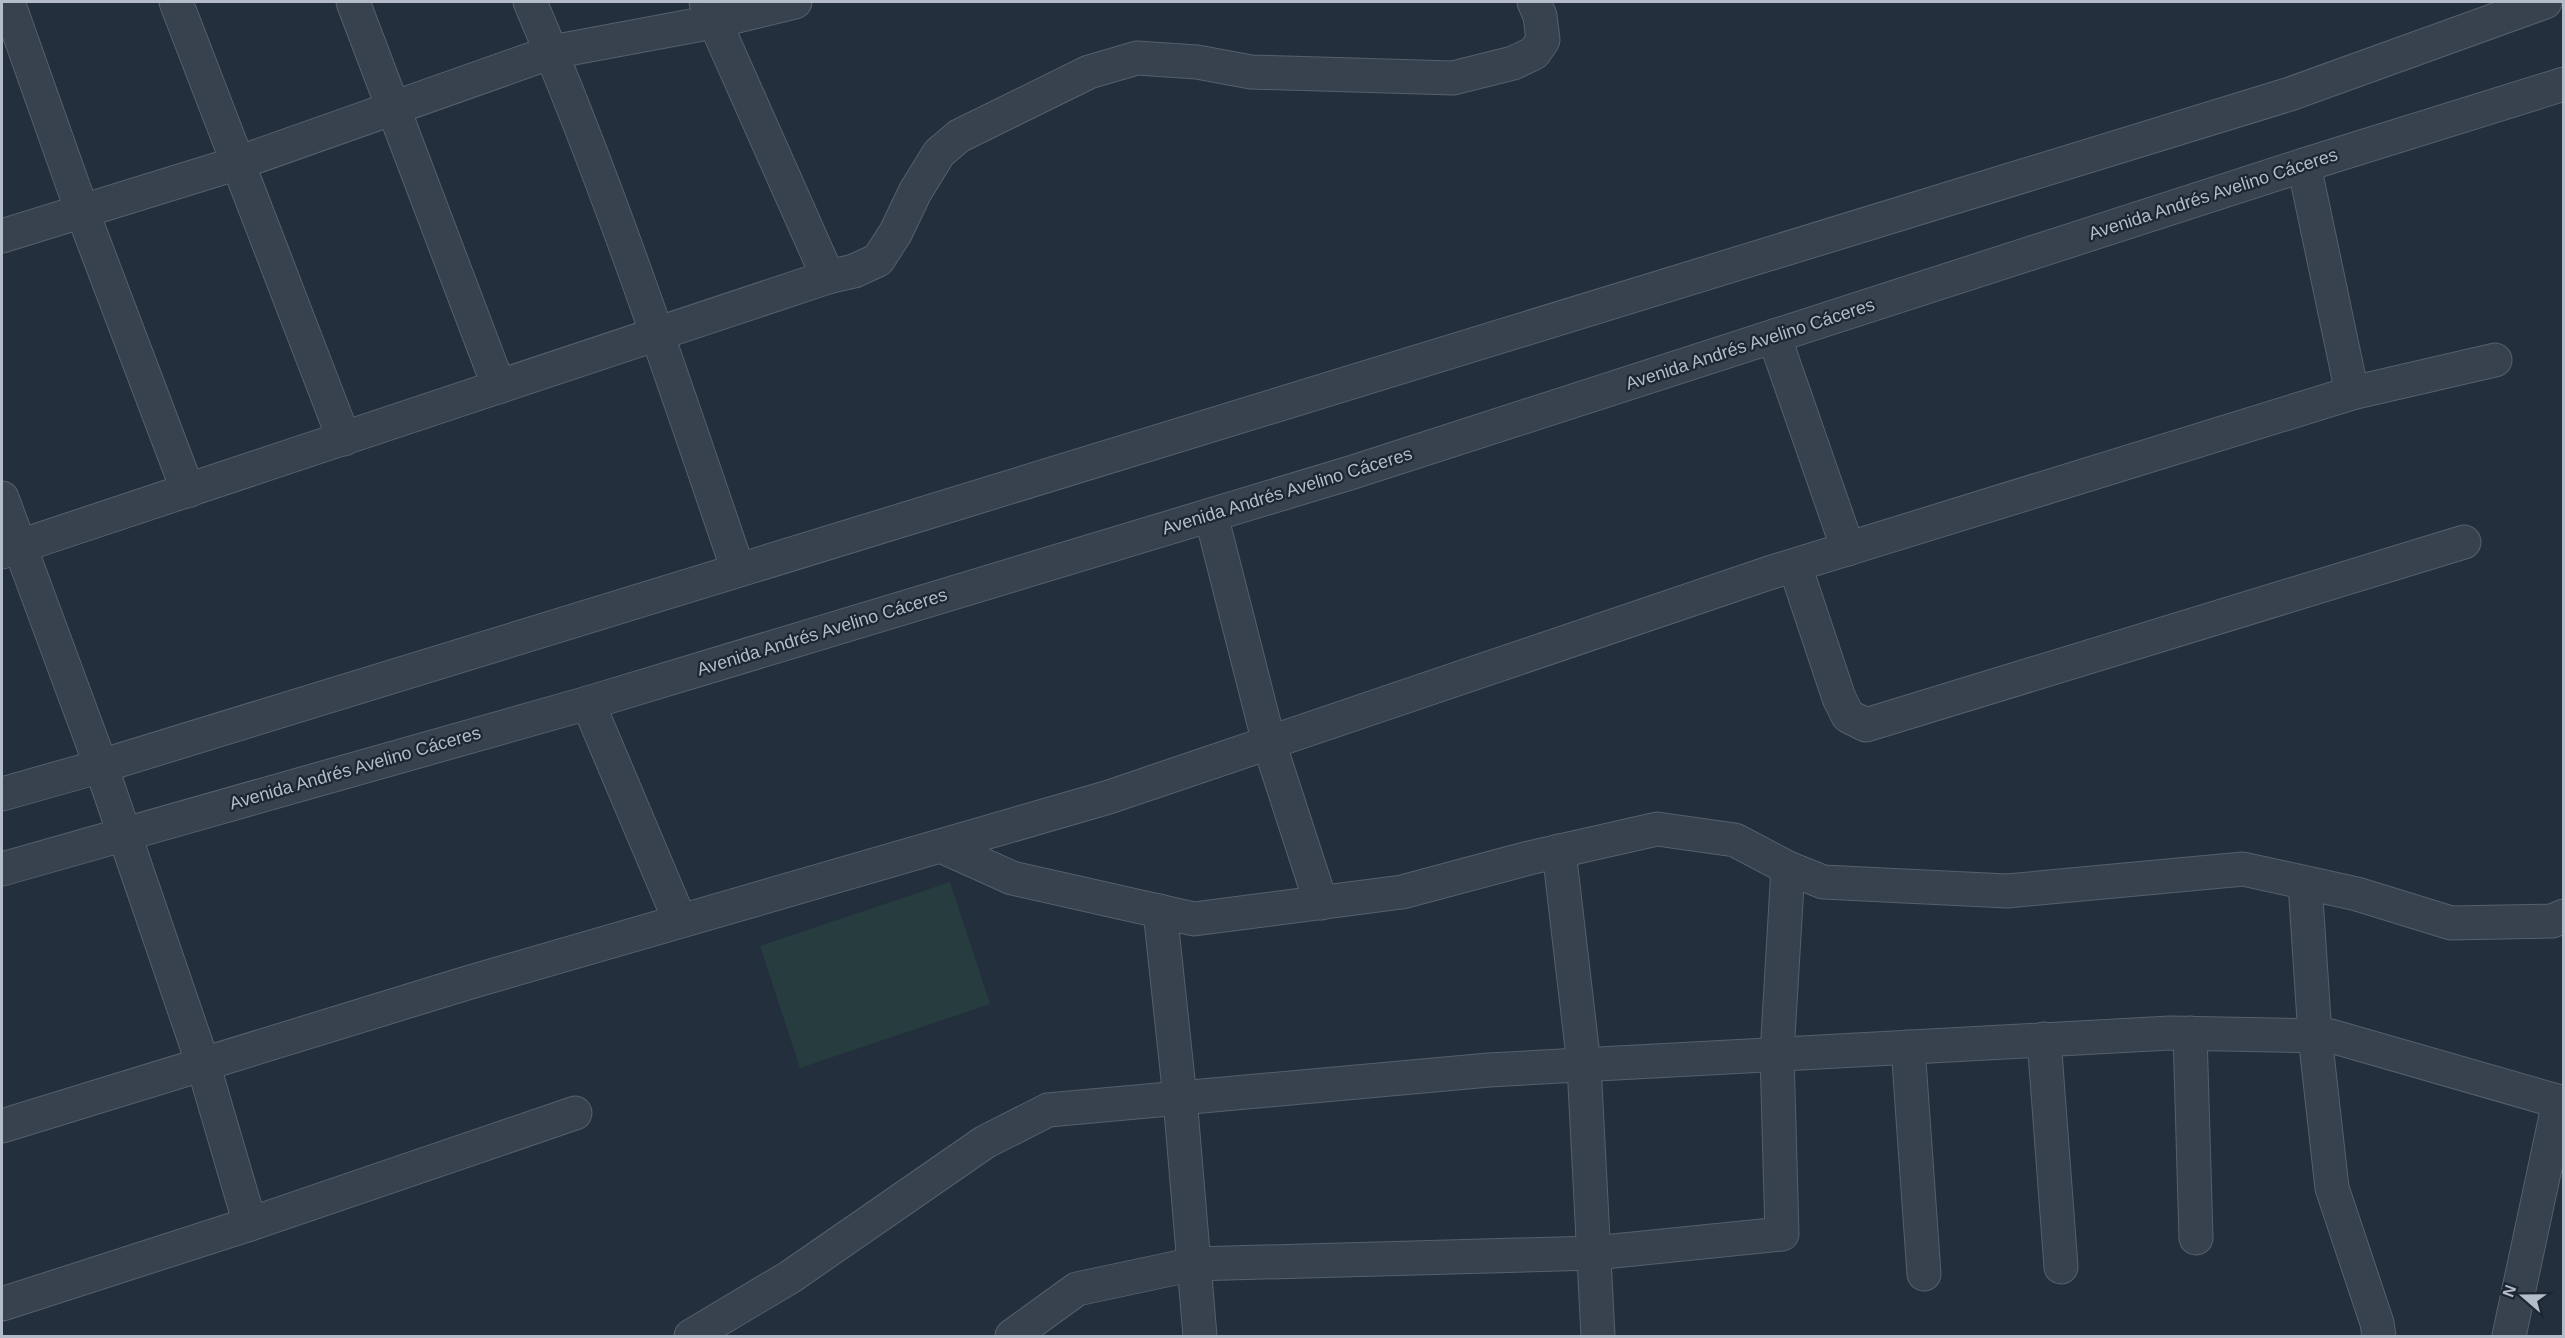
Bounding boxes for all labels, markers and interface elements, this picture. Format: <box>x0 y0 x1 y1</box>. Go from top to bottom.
street label: Avenida Andrés Avelino Cáceres <box>2086 144 2340 244</box>
street label: Avenida Andrés Avelino Cáceres <box>1623 294 1877 394</box>
street label: Avenida Andrés Avelino Cáceres <box>1160 443 1414 539</box>
street label: Avenida Andrés Avelino Cáceres <box>695 584 949 680</box>
street label: Avenida Andrés Avelino Cáceres <box>227 722 483 814</box>
north arrow <box>2493 1266 2553 1326</box>
text: N <box>2499 1283 2519 1299</box>

